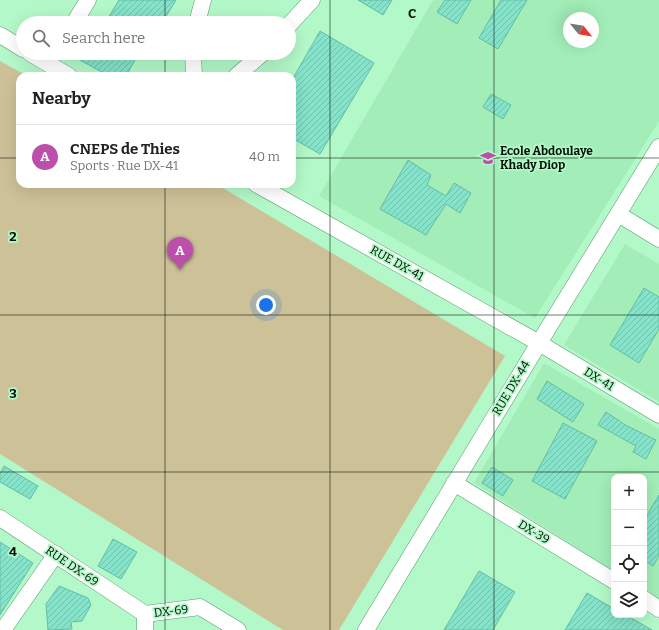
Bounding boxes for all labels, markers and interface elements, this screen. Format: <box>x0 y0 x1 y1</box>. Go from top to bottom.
text: C <box>408 6 416 21</box>
north arrow <box>563 12 599 48</box>
search box <box>16 16 296 60</box>
icon: search <box>30 27 52 49</box>
text: Search here <box>62 29 145 47</box>
text: Nearby <box>32 88 91 109</box>
text: CNEPS de Thies <box>70 140 180 158</box>
place label: Ecole Abdoulaye Khady Diop <box>500 144 593 172</box>
text: A <box>40 149 50 164</box>
text: 40 m <box>249 149 280 164</box>
school or university icon: Ecole Abdoulaye Khady Diop <box>479 149 497 167</box>
text: Sports · Rue DX-41 <box>70 158 178 173</box>
text: 2 <box>9 229 17 244</box>
pin: A <box>167 237 193 270</box>
street label: RUE DX-41 <box>368 243 426 283</box>
your location <box>256 295 276 315</box>
street label: RUE DX-44 <box>489 358 533 418</box>
street label: DX-41 <box>581 365 617 393</box>
text: 3 <box>9 386 17 401</box>
map controls <box>611 474 647 618</box>
button: + <box>611 474 647 510</box>
button: − <box>611 510 647 546</box>
street label: DX-39 <box>516 517 552 547</box>
street label: RUE DX-69 <box>43 543 101 589</box>
text: 4 <box>9 544 17 559</box>
button: locate <box>611 546 647 582</box>
button: layers <box>611 582 647 618</box>
street label: DX-69 <box>153 602 189 620</box>

